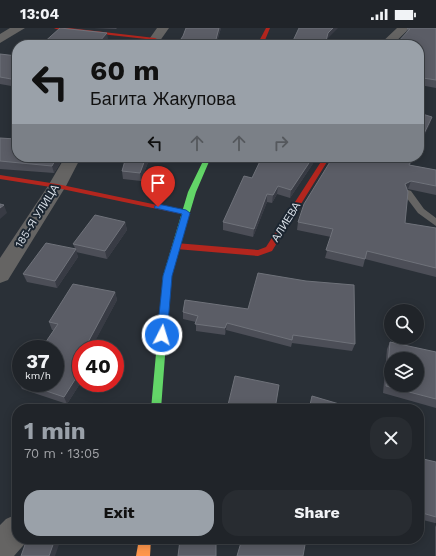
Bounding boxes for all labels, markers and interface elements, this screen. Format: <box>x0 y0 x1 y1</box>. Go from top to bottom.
text: 13:04 <box>20 5 59 23</box>
text: 60 m <box>90 54 160 87</box>
icon: left <box>24 56 76 108</box>
text: Багита Жакупова <box>90 88 236 109</box>
icon: left <box>144 132 166 154</box>
icon: ahead <box>186 132 208 154</box>
icon: ahead <box>228 132 250 154</box>
icon: right <box>270 132 292 154</box>
pin <box>141 166 175 207</box>
icon: arrive <box>147 172 169 194</box>
street label: 185-Я УЛИЦА <box>12 181 62 250</box>
street label: АЛИЕВА <box>269 199 304 244</box>
map controls <box>384 304 424 392</box>
button: search <box>384 304 424 344</box>
position arrow <box>141 314 183 356</box>
speed limit sign: 40 <box>72 340 124 392</box>
text: 37 <box>26 349 50 373</box>
button: layers <box>384 352 424 392</box>
text: km/h <box>25 370 51 381</box>
text: 1 min <box>24 417 86 445</box>
button: close <box>370 417 412 459</box>
text: 70 m · 13:05 <box>24 446 100 461</box>
button: Exit <box>24 490 214 536</box>
button: Share <box>222 490 412 536</box>

